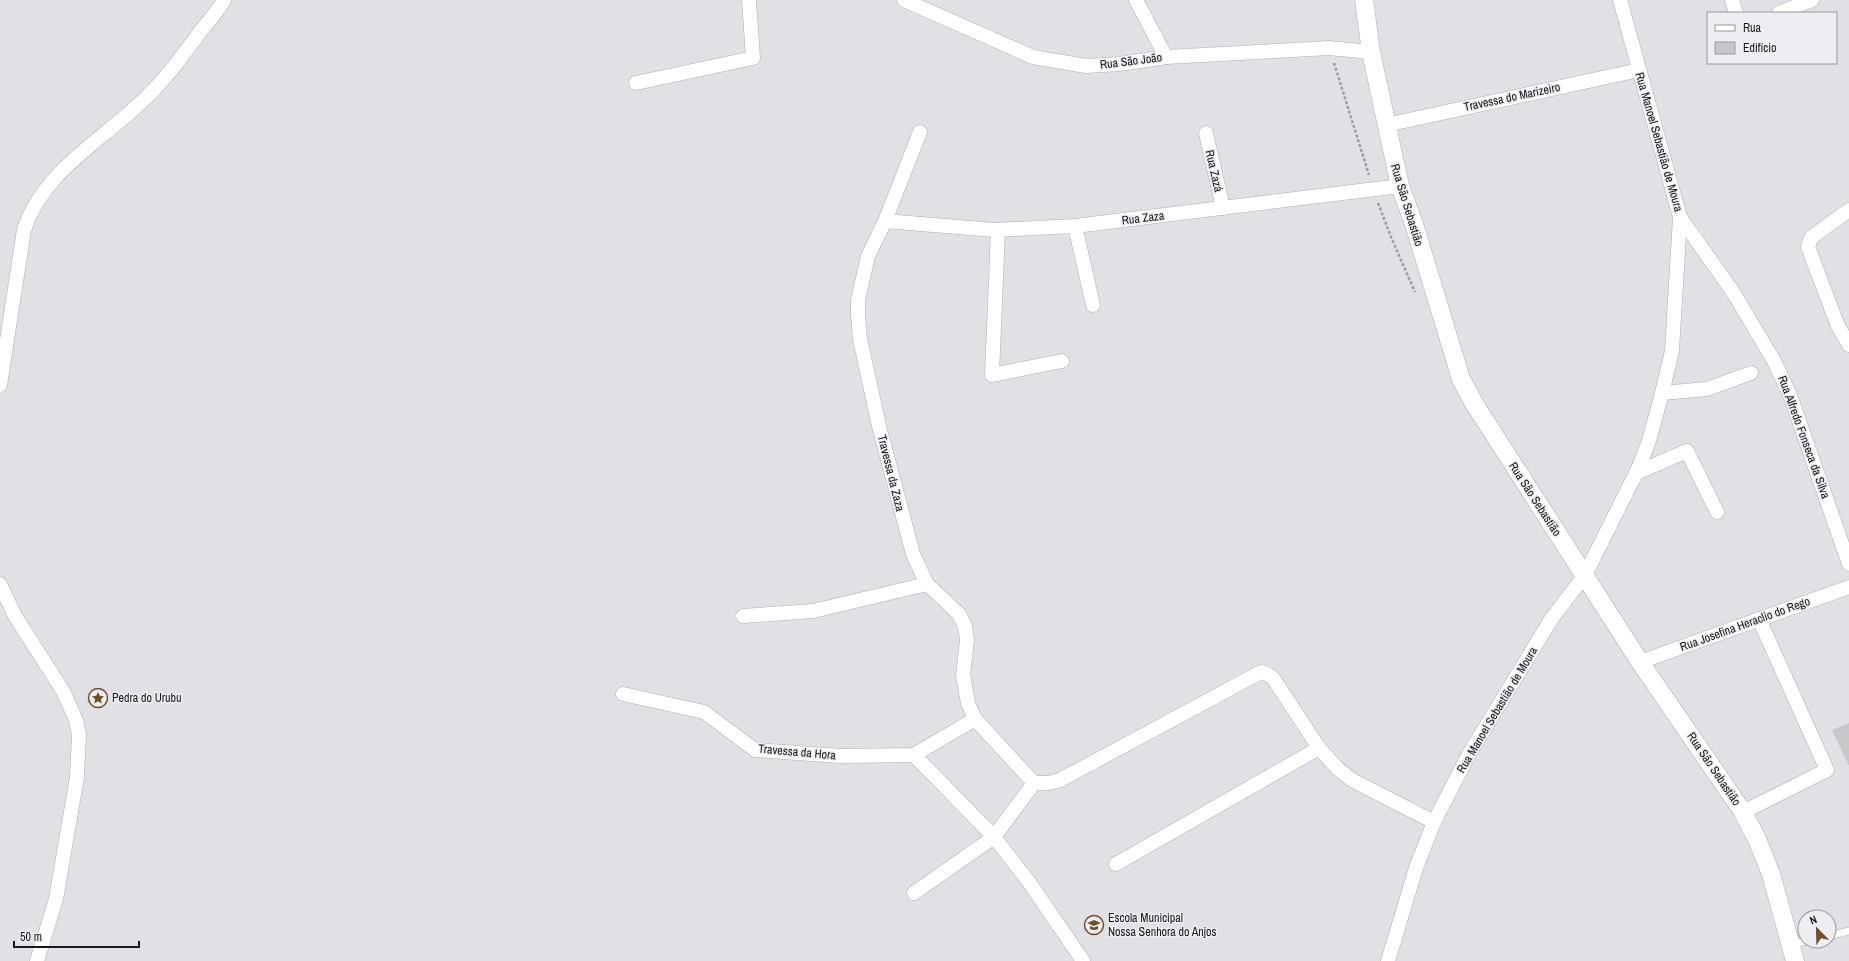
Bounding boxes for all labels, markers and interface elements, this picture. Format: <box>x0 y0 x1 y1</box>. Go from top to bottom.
legend <box>1707 12 1837 64</box>
text: Rua <box>1743 20 1762 36</box>
text: Edifício <box>1743 40 1776 56</box>
street label: Rua São João <box>1099 49 1163 73</box>
street label: Rua Manoel Sebastião de Moura <box>1631 70 1687 214</box>
street label: Travessa do Marizeiro <box>1462 79 1562 115</box>
street label: Rua Zazá <box>1201 148 1227 194</box>
street label: Rua São Sebastião <box>1387 162 1427 248</box>
street label: Rua Zaza <box>1121 207 1166 229</box>
street label: Rua Alfredo Fonseca da Silva <box>1774 373 1834 501</box>
street label: Travessa da Zaza <box>874 433 908 513</box>
street label: Rua São Sebastião <box>1505 459 1565 539</box>
street label: Rua Josefina Heraclio do Rego <box>1678 593 1812 655</box>
street label: Rua Manoel Sebastião de Moura <box>1453 644 1541 776</box>
place icon: Pedra do Urubu <box>87 687 109 709</box>
place label: Pedra do Urubu <box>112 690 181 706</box>
street label: Rua São Sebastião <box>1684 729 1744 809</box>
street label: Travessa da Hora <box>758 741 837 763</box>
north arrow <box>1797 909 1837 949</box>
place label: Escola Municipal Nossa Senhora do Anjos <box>1108 910 1216 940</box>
text: N <box>1807 912 1819 928</box>
school or university icon: Escola Municipal Nossa Senhora do Anjos <box>1083 914 1105 936</box>
scale bar <box>14 923 139 949</box>
text: 50 m <box>20 929 42 945</box>

